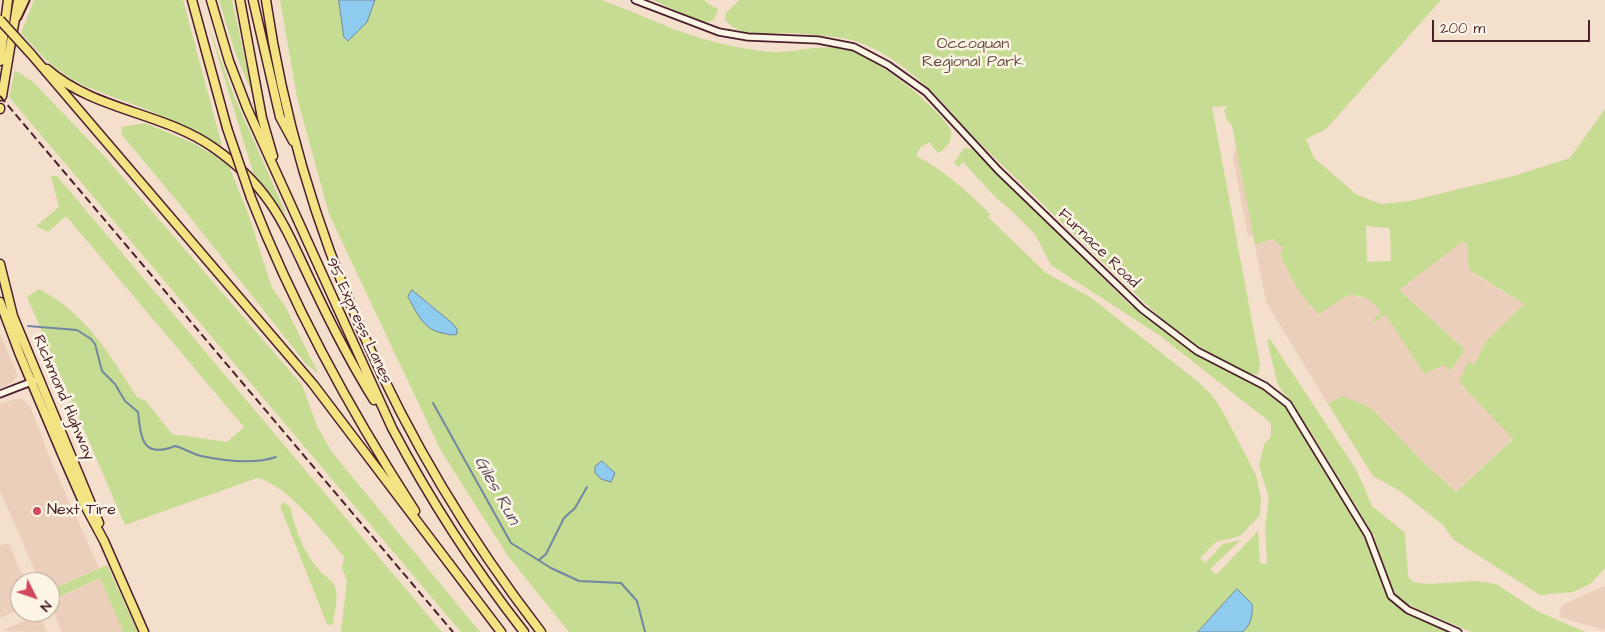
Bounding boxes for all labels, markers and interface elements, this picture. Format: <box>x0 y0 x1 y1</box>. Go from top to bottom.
scale bar <box>1435 10 1592 42</box>
text: 200 m <box>1440 18 1485 39</box>
park label: Occoquan Regional Park <box>922 35 1024 73</box>
street label: Furnace Road <box>1053 205 1143 293</box>
street label: 95 Express Lanes <box>320 255 396 387</box>
street label: Richmond Highway <box>28 333 98 463</box>
water label: Giles Run <box>468 453 524 529</box>
place label: Next Tire <box>47 501 116 521</box>
marker: Next Tire <box>31 505 43 517</box>
north arrow <box>10 572 60 622</box>
text: N <box>35 596 56 616</box>

